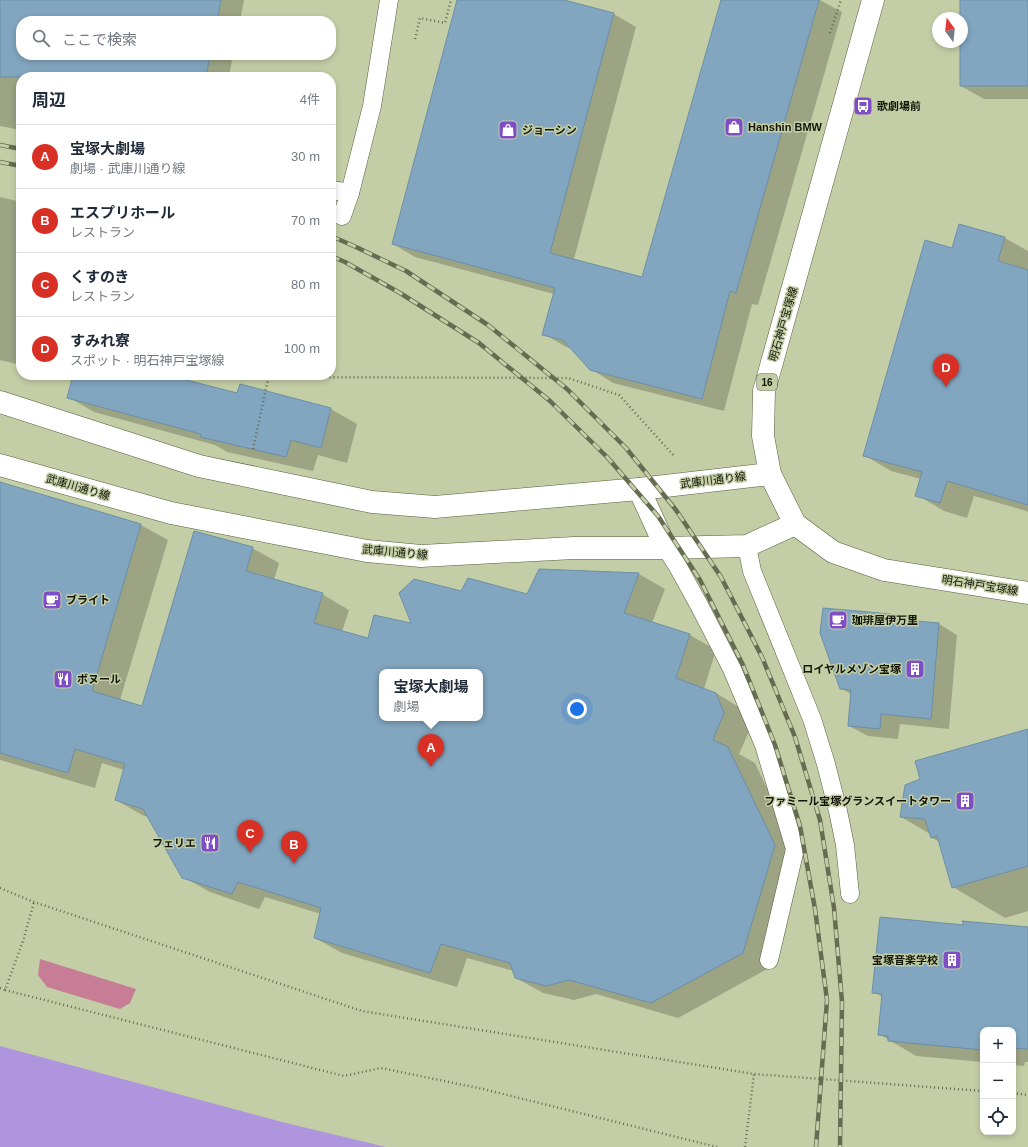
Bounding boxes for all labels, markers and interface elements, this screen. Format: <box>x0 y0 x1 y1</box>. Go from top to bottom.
north arrow <box>932 12 968 48</box>
search box <box>16 16 336 60</box>
icon: search <box>30 27 52 49</box>
text: ここで検索 <box>62 31 137 48</box>
text: 周辺 <box>32 91 66 110</box>
text: 4件 <box>300 92 320 107</box>
bus stop icon: 歌劇場前 <box>852 95 874 117</box>
place label: 歌劇場前 <box>877 100 921 112</box>
shop icon: Hanshin BMW <box>723 116 745 138</box>
shop icon: ジョーシン <box>497 119 519 141</box>
place label: Hanshin BMW <box>748 121 823 133</box>
place label: ジョーシン <box>522 124 577 136</box>
text: 宝塚大劇場 <box>70 140 145 157</box>
text: A <box>40 149 50 164</box>
text: 30 m <box>291 149 320 164</box>
text: 劇場 · 武庫川通り線 <box>70 161 186 176</box>
text: エスプリホール <box>70 204 175 221</box>
text: B <box>40 213 50 228</box>
text: 70 m <box>291 213 320 228</box>
text: レストラン <box>70 225 135 240</box>
text: くすのき <box>70 268 130 285</box>
text: C <box>40 277 50 292</box>
text: 80 m <box>291 277 320 292</box>
street label: 明石神戸宝塚線 <box>767 285 799 363</box>
text: レストラン <box>70 289 135 304</box>
text: すみれ寮 <box>70 332 130 349</box>
text: D <box>40 341 50 356</box>
text: 100 m <box>284 341 320 356</box>
text: スポット · 明石神戸宝塚線 <box>70 353 225 368</box>
pin: D <box>933 354 959 387</box>
road number: 16 <box>757 374 777 390</box>
street label: 武庫川通り線 <box>680 470 746 490</box>
street label: 武庫川通り線 <box>45 472 111 502</box>
street label: 武庫川通り線 <box>362 543 428 561</box>
street label: 明石神戸宝塚線 <box>941 573 1019 597</box>
cafe icon: ブライト <box>41 589 63 611</box>
place label: ブライト <box>66 594 110 606</box>
cafe icon: 珈琲屋伊万里 <box>827 609 849 631</box>
place label: 珈琲屋伊万里 <box>852 614 918 626</box>
building icon: ロイヤルメゾン宝塚 <box>904 658 926 680</box>
place label: ロイヤルメゾン宝塚 <box>802 663 902 675</box>
restaurant icon: ボヌール <box>52 668 74 690</box>
popup <box>379 669 483 721</box>
place label: ボヌール <box>77 673 121 685</box>
text: 宝塚大劇場 <box>393 678 469 695</box>
text: 劇場 <box>393 699 420 714</box>
your location <box>567 699 587 719</box>
pin: A <box>418 734 444 767</box>
building icon: ファミール宝塚グランスイートタワー <box>954 790 976 812</box>
place label: ファミール宝塚グランスイートタワー <box>764 795 951 807</box>
pin: C <box>237 820 263 853</box>
pin: B <box>281 831 307 864</box>
restaurant icon: フェリエ <box>199 832 221 854</box>
place label: フェリエ <box>152 837 196 849</box>
building icon: 宝塚音楽学校 <box>941 949 963 971</box>
place label: 宝塚音楽学校 <box>872 954 938 966</box>
map controls <box>980 1027 1016 1135</box>
button: + <box>980 1027 1016 1063</box>
button: − <box>980 1063 1016 1099</box>
button: locate <box>980 1099 1016 1135</box>

